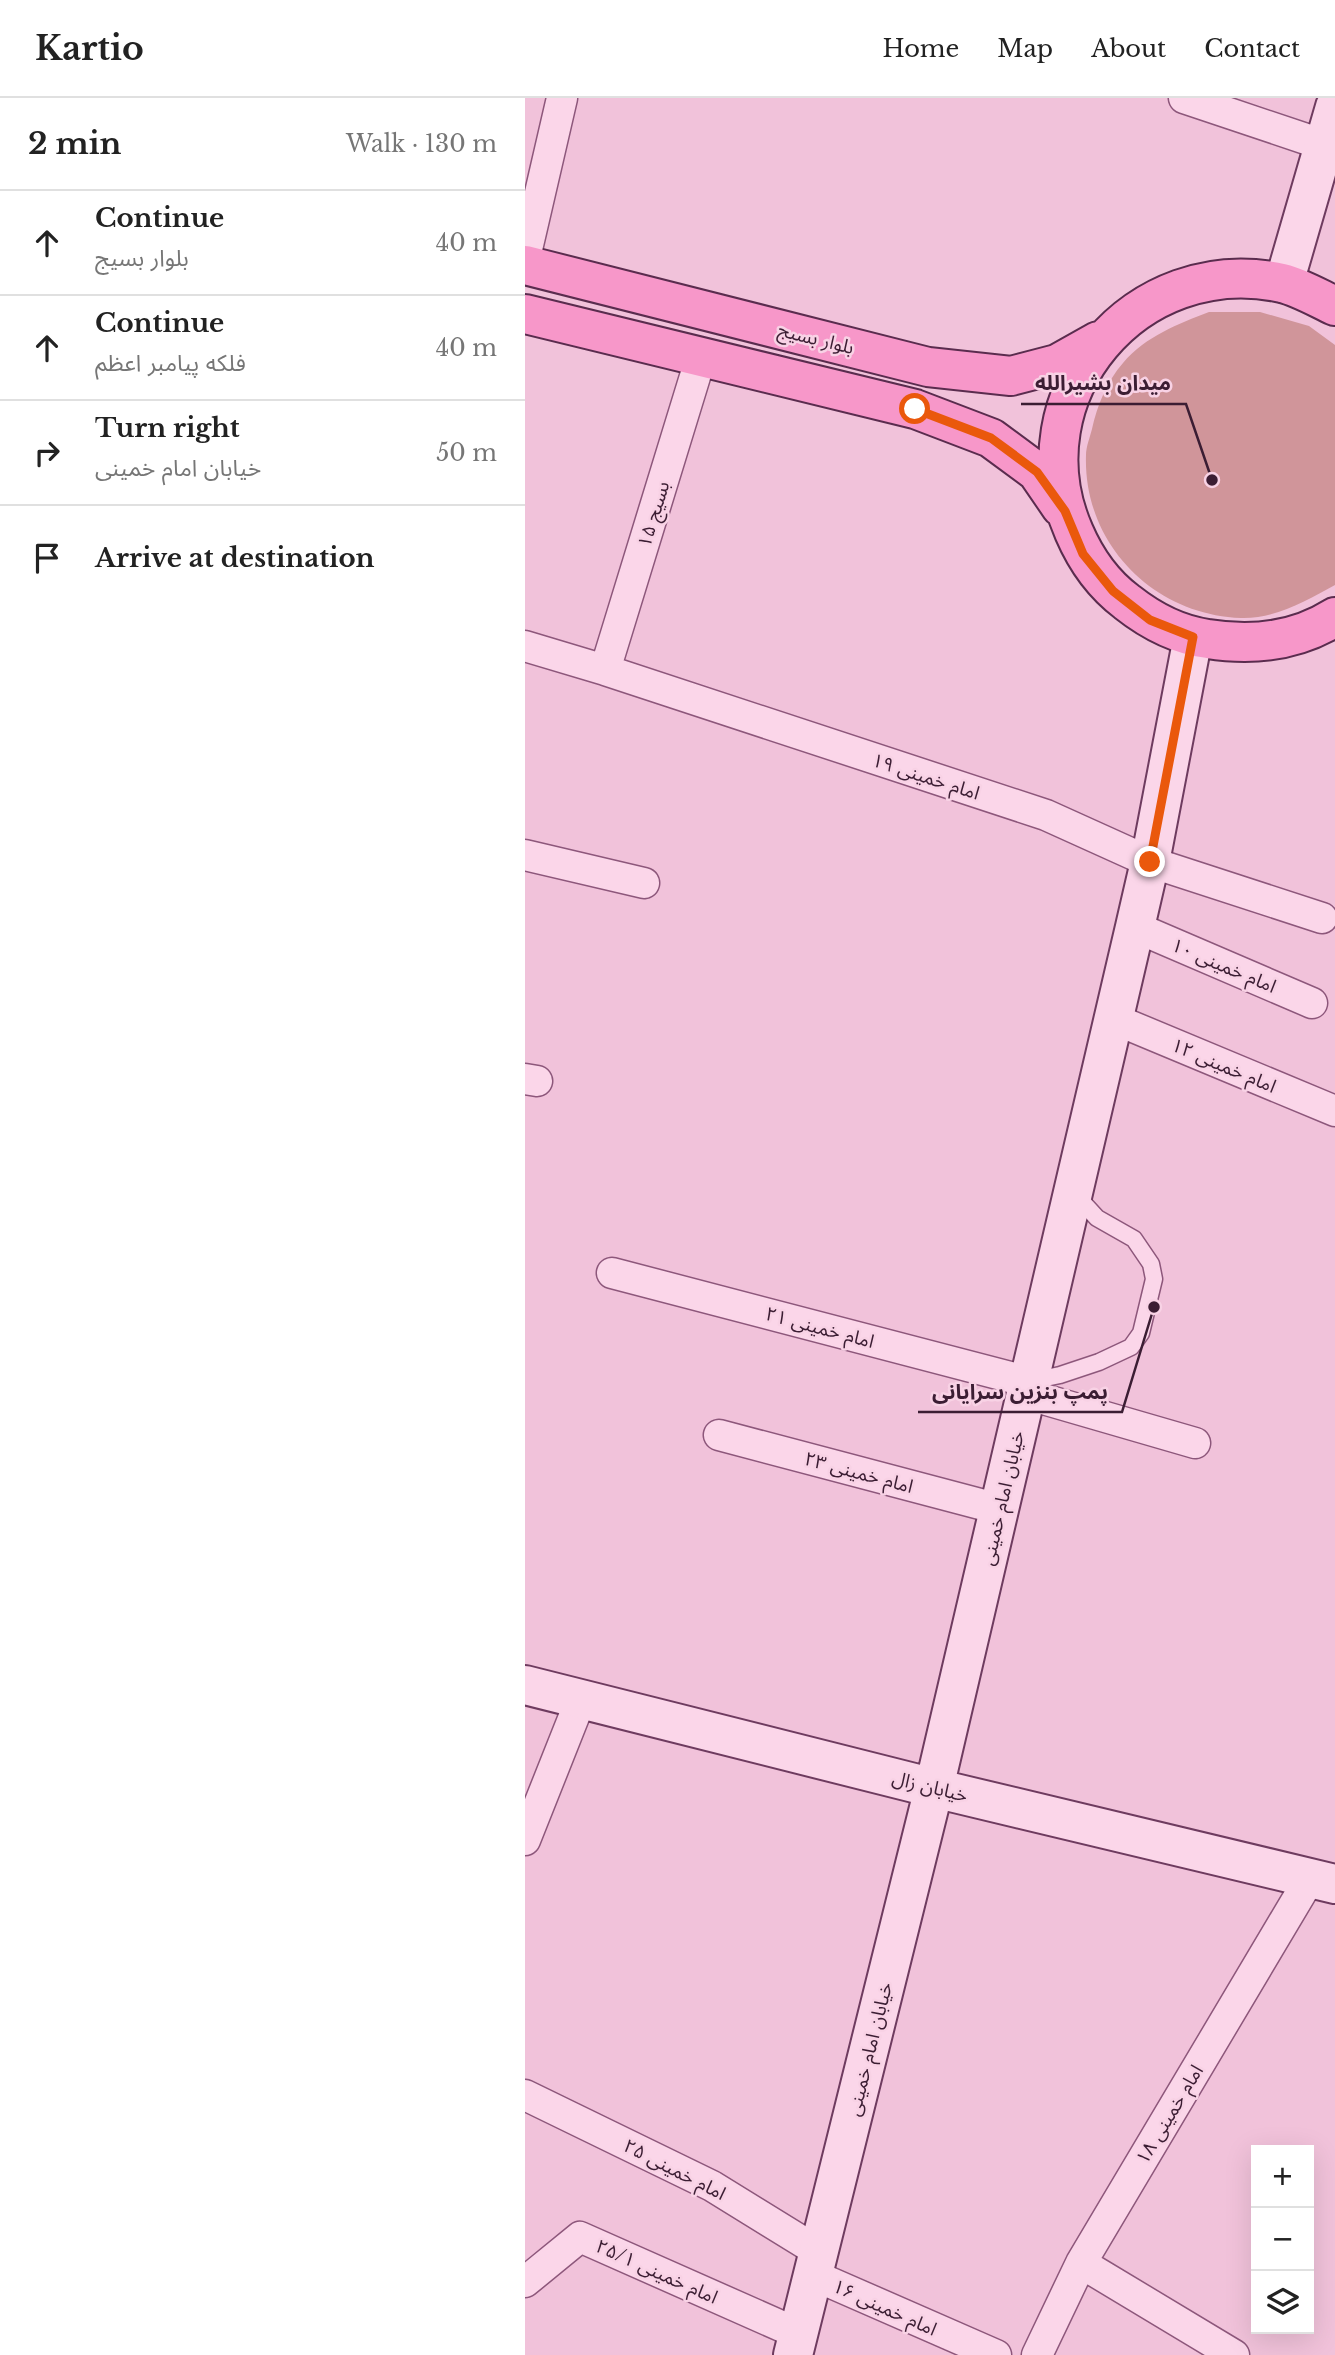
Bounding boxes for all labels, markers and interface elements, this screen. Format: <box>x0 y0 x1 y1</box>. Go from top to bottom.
text: Kartio <box>35 28 144 69</box>
text: Home <box>883 34 959 63</box>
text: Map <box>997 34 1053 63</box>
text: About <box>1091 34 1166 63</box>
text: Contact <box>1204 34 1300 63</box>
text: 2 min <box>28 125 121 162</box>
text: Walk · 130 m <box>346 130 497 158</box>
text: Continue <box>95 202 224 234</box>
icon: ahead <box>28 224 66 262</box>
text: 40 m <box>436 229 497 257</box>
text: بلوار بسیج <box>95 244 189 272</box>
text: Continue <box>95 307 224 339</box>
street label: بلوار بسیج <box>775 318 856 362</box>
icon: ahead <box>28 329 66 367</box>
text: 40 m <box>436 334 497 362</box>
text: فلکه پیامبر اعظم <box>95 349 246 377</box>
callout: میدان بشیرالله <box>1021 362 1186 404</box>
text: میدان بشیرالله <box>1035 370 1171 396</box>
route start <box>899 393 930 424</box>
text: Turn right <box>95 412 240 444</box>
icon: right <box>28 434 66 472</box>
text: 50 m <box>436 439 497 467</box>
text: خیابان امام خمینی <box>95 454 261 482</box>
street label: بسیج ۱۵ <box>633 478 677 551</box>
icon: arrive <box>28 539 66 577</box>
text: Arrive at destination <box>95 542 375 574</box>
street label: امام خمینی ۱۹ <box>868 748 982 808</box>
route end <box>1134 846 1165 877</box>
street label: امام خمینی ۱۰ <box>1167 933 1280 1001</box>
street label: امام خمینی ۱۲ <box>1167 1033 1280 1101</box>
street label: امام خمینی ۲۱ <box>762 1302 877 1356</box>
callout: پمپ بنزین سرایانی <box>918 1370 1122 1412</box>
text: پمپ بنزین سرایانی <box>932 1379 1108 1406</box>
street label: خیابان امام خمینی <box>976 1429 1032 1568</box>
street label: امام خمینی ۲۳ <box>801 1447 916 1501</box>
street label: خیابان زال <box>890 1766 970 1807</box>
street label: خیابان امام خمینی <box>842 1980 900 2119</box>
street label: امام خمینی ۱۸ <box>1131 2060 1211 2170</box>
street label: امام خمینی ۲۵ <box>618 2134 730 2208</box>
map controls <box>1251 2145 1314 2334</box>
button: + <box>1251 2145 1314 2208</box>
button: − <box>1251 2208 1314 2271</box>
street label: امام خمینی ۲۵/۱ <box>591 2234 721 2311</box>
button: layers <box>1251 2271 1314 2334</box>
street label: امام خمینی ۱۶ <box>828 2274 940 2343</box>

